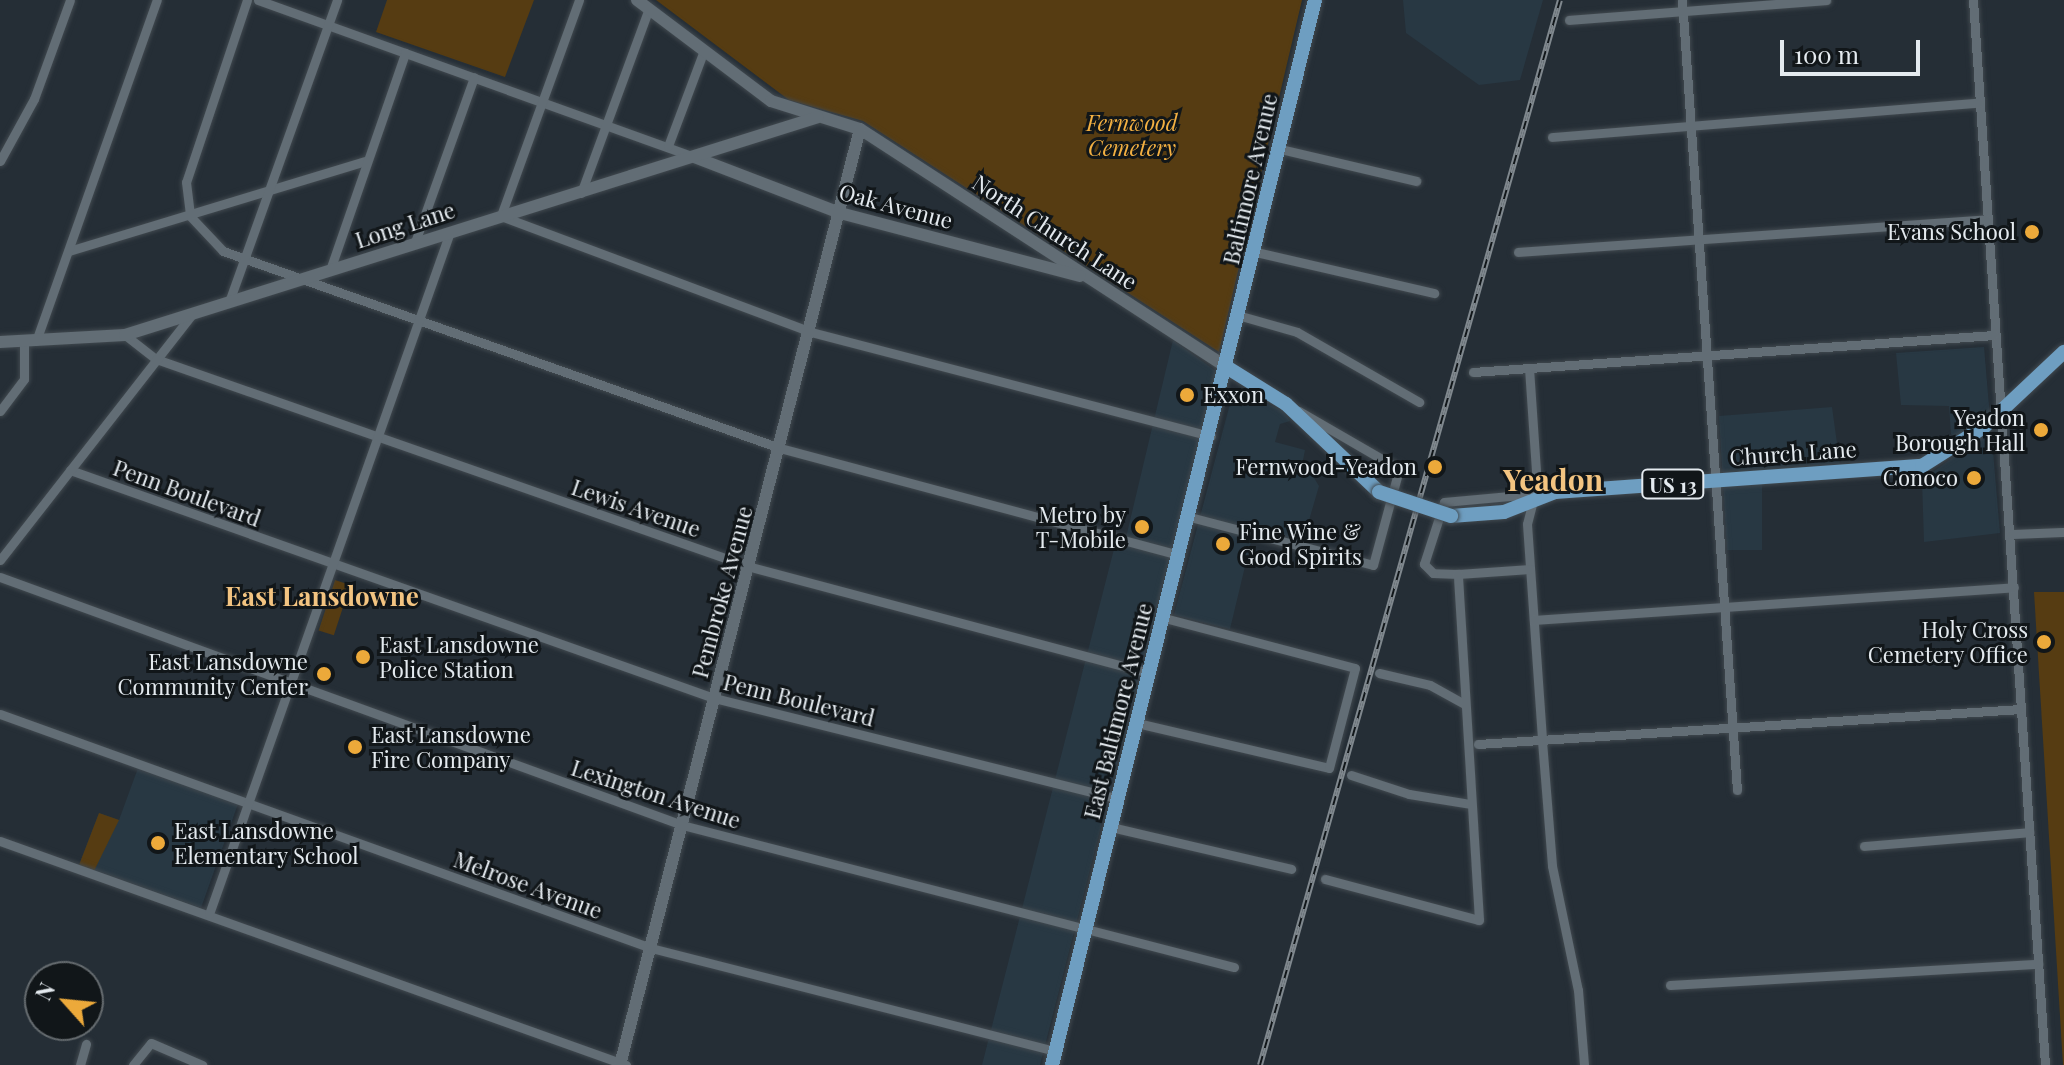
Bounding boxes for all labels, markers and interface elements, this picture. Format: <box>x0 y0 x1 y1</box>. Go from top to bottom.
scale bar <box>1784 24 1924 74</box>
text: 100 m <box>1794 38 1859 70</box>
street label: Baltimore Avenue <box>1217 91 1283 267</box>
park label: Fernwood Cemetery <box>1086 109 1178 160</box>
street label: North Church Lane <box>968 169 1142 295</box>
street label: Oak Avenue <box>836 178 956 234</box>
street label: Long Lane <box>352 197 458 253</box>
place label: Evans School <box>1887 219 2016 245</box>
marker: Evans School <box>2023 223 2041 241</box>
place label: Exxon <box>1203 382 1264 408</box>
marker: Exxon <box>1178 386 1196 404</box>
place label: Yeadon Borough Hall <box>1895 404 2025 456</box>
marker: Yeadon Borough Hall <box>2032 421 2050 439</box>
street label: Church Lane <box>1729 435 1857 471</box>
street label: Penn Boulevard <box>110 454 264 532</box>
place label: Fernwood-Yeadon <box>1235 454 1417 480</box>
marker: Fernwood-Yeadon <box>1424 456 1446 478</box>
district label: Yeadon <box>1503 461 1603 497</box>
place label: Conoco <box>1883 465 1958 491</box>
road number: US 13 <box>1641 468 1705 500</box>
marker: Conoco <box>1965 469 1983 487</box>
street label: Lewis Avenue <box>568 473 704 543</box>
place label: Metro by T-Mobile <box>1036 501 1126 552</box>
street label: Pembroke Avenue <box>686 503 758 681</box>
marker: Metro by T-Mobile <box>1133 518 1151 536</box>
place label: Fine Wine & Good Spirits <box>1239 518 1362 570</box>
marker: Fine Wine & Good Spirits <box>1214 535 1232 553</box>
district label: East Lansdowne <box>225 580 419 612</box>
street label: East Baltimore Avenue <box>1078 600 1158 822</box>
place label: Holy Cross Cemetery Office <box>1867 616 2028 668</box>
place label: East Lansdowne Police Station <box>379 631 539 682</box>
marker: Holy Cross Cemetery Office <box>2035 633 2053 651</box>
place label: East Lansdowne Community Center <box>117 648 308 700</box>
marker: East Lansdowne Police Station <box>354 648 372 666</box>
marker: East Lansdowne Community Center <box>315 665 333 683</box>
street label: Penn Boulevard <box>721 668 877 732</box>
place label: East Lansdowne Fire Company <box>371 721 531 772</box>
marker: East Lansdowne Fire Company <box>346 738 364 756</box>
street label: Lexington Avenue <box>568 754 744 834</box>
place label: East Lansdowne Elementary School <box>174 817 359 868</box>
marker: East Lansdowne Elementary School <box>149 834 167 852</box>
street label: Melrose Avenue <box>450 846 606 924</box>
north arrow <box>24 961 104 1041</box>
text: N <box>27 977 61 1005</box>

